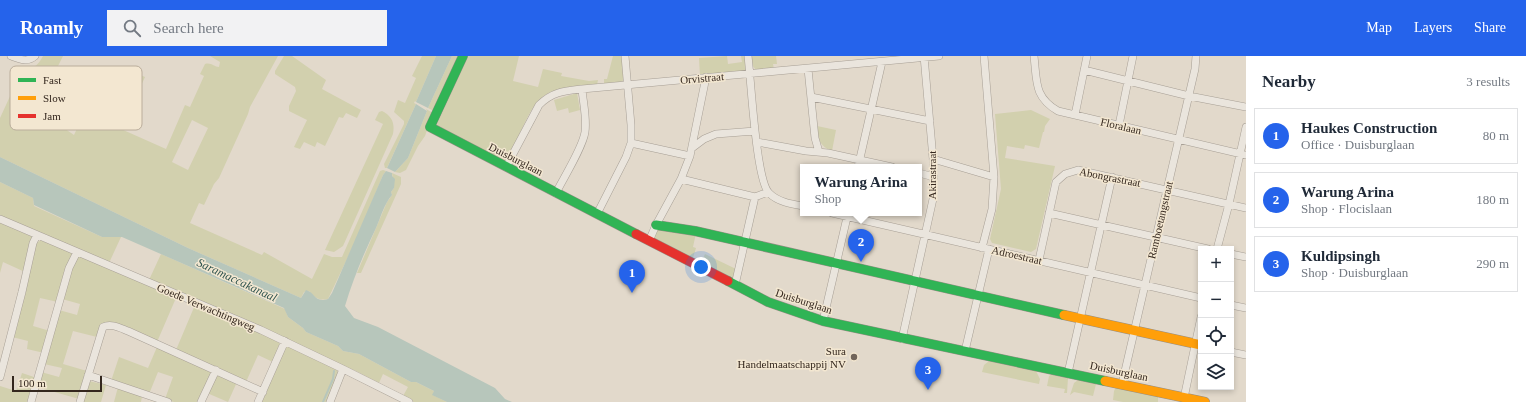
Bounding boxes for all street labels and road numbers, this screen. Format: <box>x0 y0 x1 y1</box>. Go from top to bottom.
street label: Orvistraat <box>680 70 724 86</box>
street label: Floralaan <box>1099 115 1143 137</box>
street label: Duisburglaan <box>487 140 545 178</box>
street label: Akirastraat <box>926 151 938 199</box>
street label: Abongrastraat <box>1078 165 1142 189</box>
street label: Ramboetangstraat <box>1145 180 1175 260</box>
street label: Adroestraat <box>991 243 1043 267</box>
street label: Goede Verwachtingweg <box>155 281 257 333</box>
street label: Duisburglaan <box>774 286 834 316</box>
street label: Duisburglaan <box>1089 359 1150 383</box>

